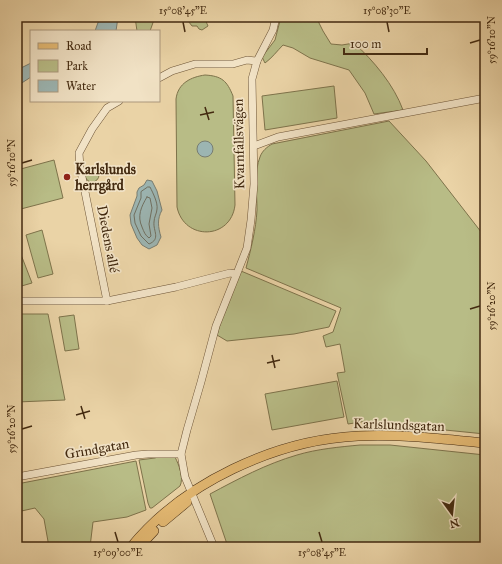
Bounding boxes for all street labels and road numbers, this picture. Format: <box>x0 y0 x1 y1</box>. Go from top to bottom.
street label: Kvarnfallsvägen <box>230 98 248 190</box>
street label: Diedens allé <box>93 204 123 274</box>
street label: Karlslundsgatan <box>353 415 446 435</box>
street label: Grindgatan <box>64 435 131 463</box>

